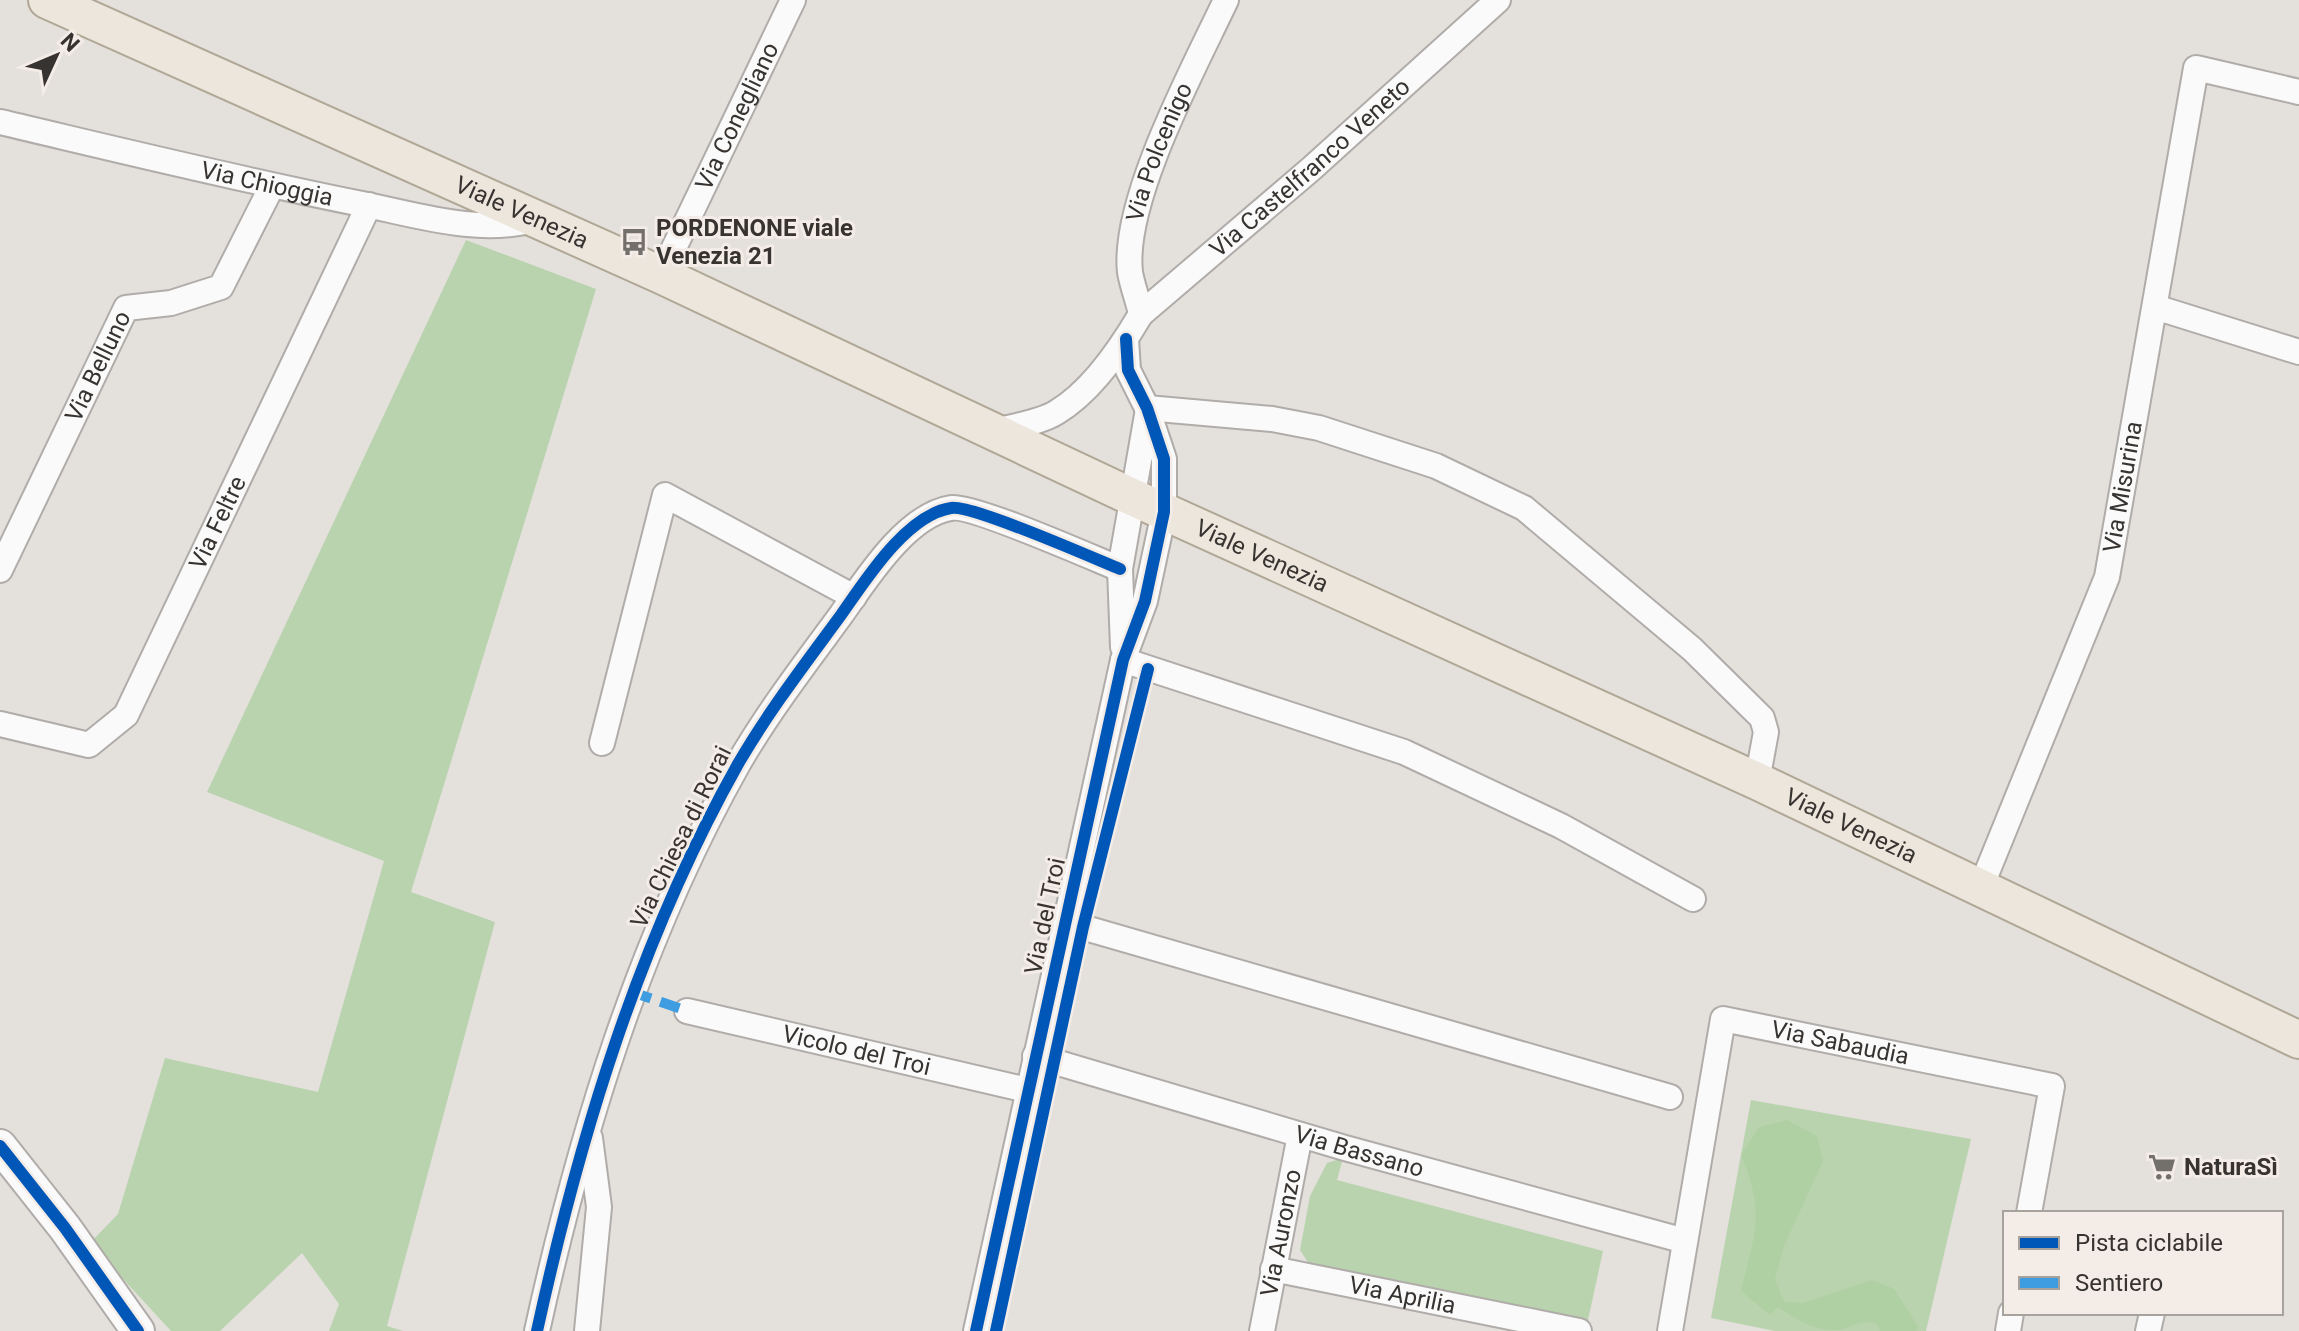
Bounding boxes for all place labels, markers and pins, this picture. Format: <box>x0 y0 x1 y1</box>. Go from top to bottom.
place label: PORDENONE viale Venezia 21 <box>656 214 853 270</box>
bus stop icon: PORDENONE viale Venezia 21 <box>619 227 649 257</box>
supermarket icon: NaturaSì <box>2147 1152 2177 1182</box>
place label: NaturaSì <box>2184 1153 2278 1181</box>

